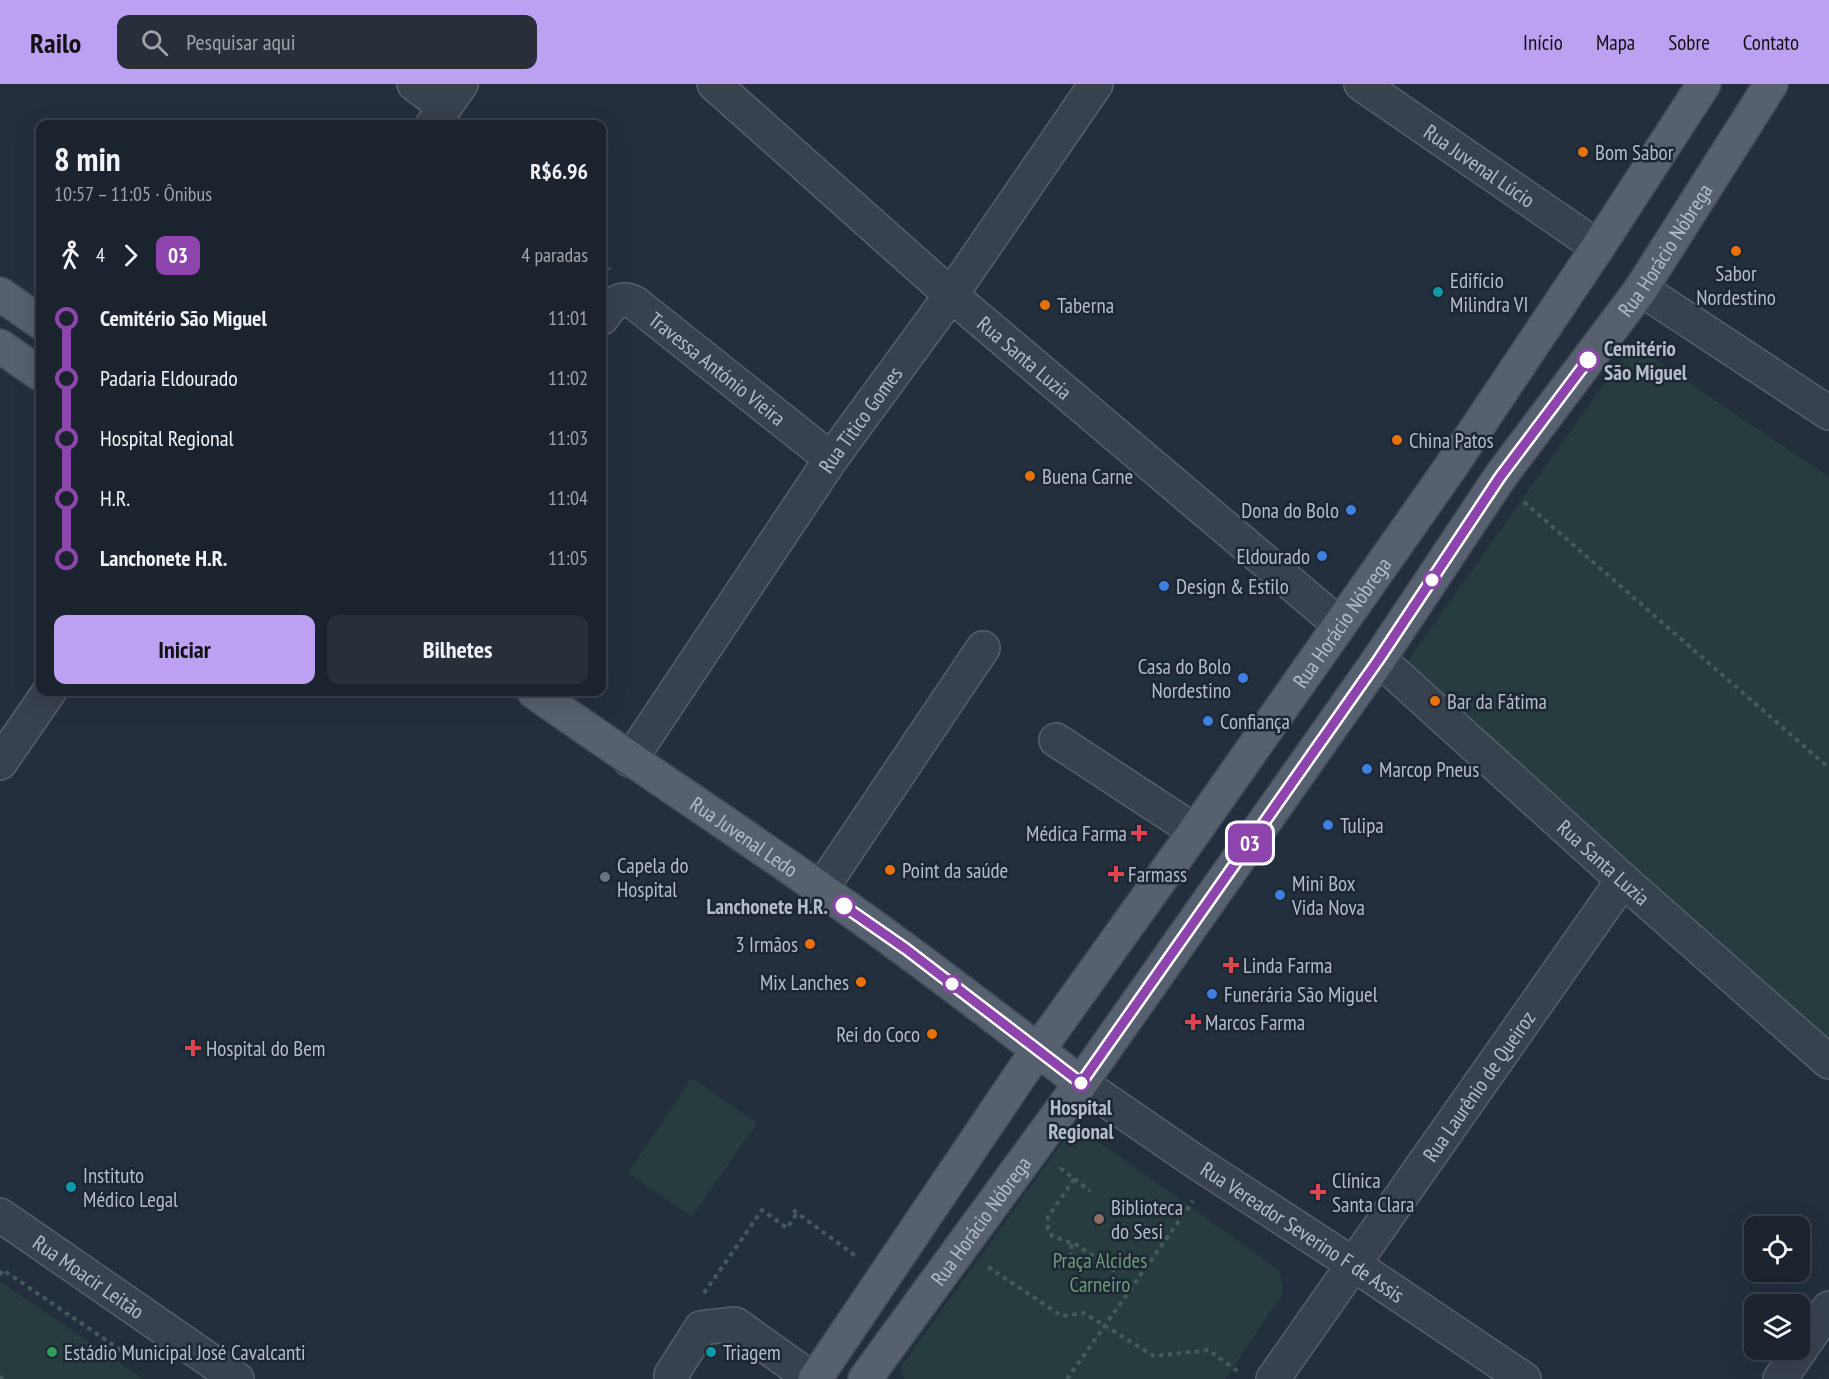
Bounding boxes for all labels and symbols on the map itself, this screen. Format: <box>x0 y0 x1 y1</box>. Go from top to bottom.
street label: Rua Juvenal Lúcio <box>1419 118 1540 213</box>
place label: Bom Sabor <box>1595 139 1674 166</box>
marker: Bom Sabor <box>1576 145 1590 159</box>
street label: Rua Horácio Nóbrega <box>1612 178 1718 322</box>
marker: Sabor Nordestino <box>1729 244 1743 258</box>
place label: Sabor Nordestino <box>1696 260 1776 311</box>
place label: Edifício Milindra VI <box>1450 267 1528 318</box>
marker: Edifício Milindra VI <box>1431 285 1445 299</box>
place label: Taberna <box>1057 292 1114 319</box>
marker: Taberna <box>1038 298 1052 312</box>
street label: Travessa António Vieira <box>643 306 791 431</box>
street label: Rua Santa Luzia <box>972 310 1077 405</box>
place label: Cemitério São Miguel <box>1604 335 1688 386</box>
marker: Cemitério São Miguel <box>1577 349 1599 371</box>
street label: Rua Titico Gomes <box>812 361 908 478</box>
place label: China Patos <box>1409 427 1494 454</box>
marker: China Patos <box>1390 433 1404 447</box>
place label: Buena Carne <box>1042 463 1133 490</box>
marker: Buena Carne <box>1023 469 1037 483</box>
place label: Dona do Bolo <box>1241 497 1339 524</box>
marker: Dona do Bolo <box>1344 503 1358 517</box>
place label: Eldourado <box>1237 543 1310 570</box>
marker: Eldourado <box>1315 549 1329 563</box>
street label: Rua Horácio Nóbrega <box>1286 552 1397 693</box>
unlabelled marker <box>1423 571 1441 589</box>
place label: Design & Estilo <box>1176 573 1289 600</box>
marker: Design & Estilo <box>1157 579 1171 593</box>
place label: Casa do Bolo Nordestino <box>1138 653 1231 704</box>
marker: Casa do Bolo Nordestino <box>1236 671 1250 685</box>
place label: Bar da Fátima <box>1447 688 1547 715</box>
marker: Bar da Fátima <box>1428 694 1442 708</box>
place label: Confiança <box>1220 708 1290 735</box>
marker: Confiança <box>1201 714 1215 728</box>
place label: Marcop Pneus <box>1379 756 1479 783</box>
marker: Marcop Pneus <box>1360 762 1374 776</box>
street label: Rua Juvenal Ledo <box>685 790 803 883</box>
place label: Tulipa <box>1340 812 1384 839</box>
street label: Rua Santa Luzia <box>1552 814 1656 911</box>
marker: Tulipa <box>1321 818 1335 832</box>
place label: Médica Farma <box>1026 820 1127 847</box>
line badge: 03 <box>1223 824 1277 862</box>
marker: Médica Farma <box>1132 826 1146 840</box>
place label: Capela do Hospital <box>617 852 688 903</box>
place label: Point da saúde <box>902 857 1008 884</box>
place label: Farmass <box>1128 861 1187 888</box>
marker: Point da saúde <box>883 863 897 877</box>
marker: Farmass <box>1109 867 1123 881</box>
marker: Capela do Hospital <box>598 870 612 884</box>
place label: Mini Box Vida Nova <box>1291 870 1365 921</box>
marker: Mini Box Vida Nova <box>1273 888 1287 902</box>
place label: Lanchonete H.R. <box>706 893 828 920</box>
marker: Lanchonete H.R. <box>833 895 855 917</box>
place label: 3 Irmãos <box>735 931 798 958</box>
marker: 3 Irmãos <box>803 937 817 951</box>
place label: Linda Farma <box>1243 952 1332 979</box>
marker: Linda Farma <box>1224 958 1238 972</box>
place label: Mix Lanches <box>760 969 849 996</box>
marker: Mix Lanches <box>854 975 868 989</box>
unlabelled marker <box>943 975 961 993</box>
place label: Funerária São Miguel <box>1224 981 1378 1008</box>
marker: Funerária São Miguel <box>1205 987 1219 1001</box>
street label: Rua Laurênio de Queiroz <box>1416 1005 1541 1167</box>
place label: Marcos Farma <box>1205 1009 1305 1036</box>
marker: Marcos Farma <box>1186 1015 1200 1029</box>
place label: Rei do Coco <box>836 1021 920 1048</box>
marker: Rei do Coco <box>925 1027 939 1041</box>
place label: Hospital do Bem <box>206 1035 326 1062</box>
marker: Hospital do Bem <box>184 1039 202 1057</box>
marker: Hospital Regional <box>1072 1074 1090 1092</box>
place label: Hospital Regional <box>1048 1094 1115 1145</box>
street label: Rua Horácio Nóbrega <box>924 1151 1037 1291</box>
street label: Rua Vereador Severino F de Assis <box>1196 1155 1410 1308</box>
place label: Instituto Médico Legal <box>83 1162 178 1213</box>
place label: Clínica Santa Clara <box>1332 1167 1414 1218</box>
marker: Instituto Médico Legal <box>64 1180 78 1194</box>
marker: Clínica Santa Clara <box>1309 1183 1327 1201</box>
place label: Biblioteca do Sesi <box>1111 1194 1183 1245</box>
marker: Biblioteca do Sesi <box>1092 1212 1106 1226</box>
street label: Rua Moacir Leitão <box>28 1229 150 1324</box>
park label: Praça Alcides Carneiro <box>1053 1247 1147 1298</box>
place label: Estádio Municipal José Cavalcanti <box>64 1339 306 1366</box>
place label: Triagem <box>723 1339 781 1366</box>
marker: Estádio Municipal José Cavalcanti <box>45 1345 59 1359</box>
marker: Triagem <box>704 1345 718 1359</box>

